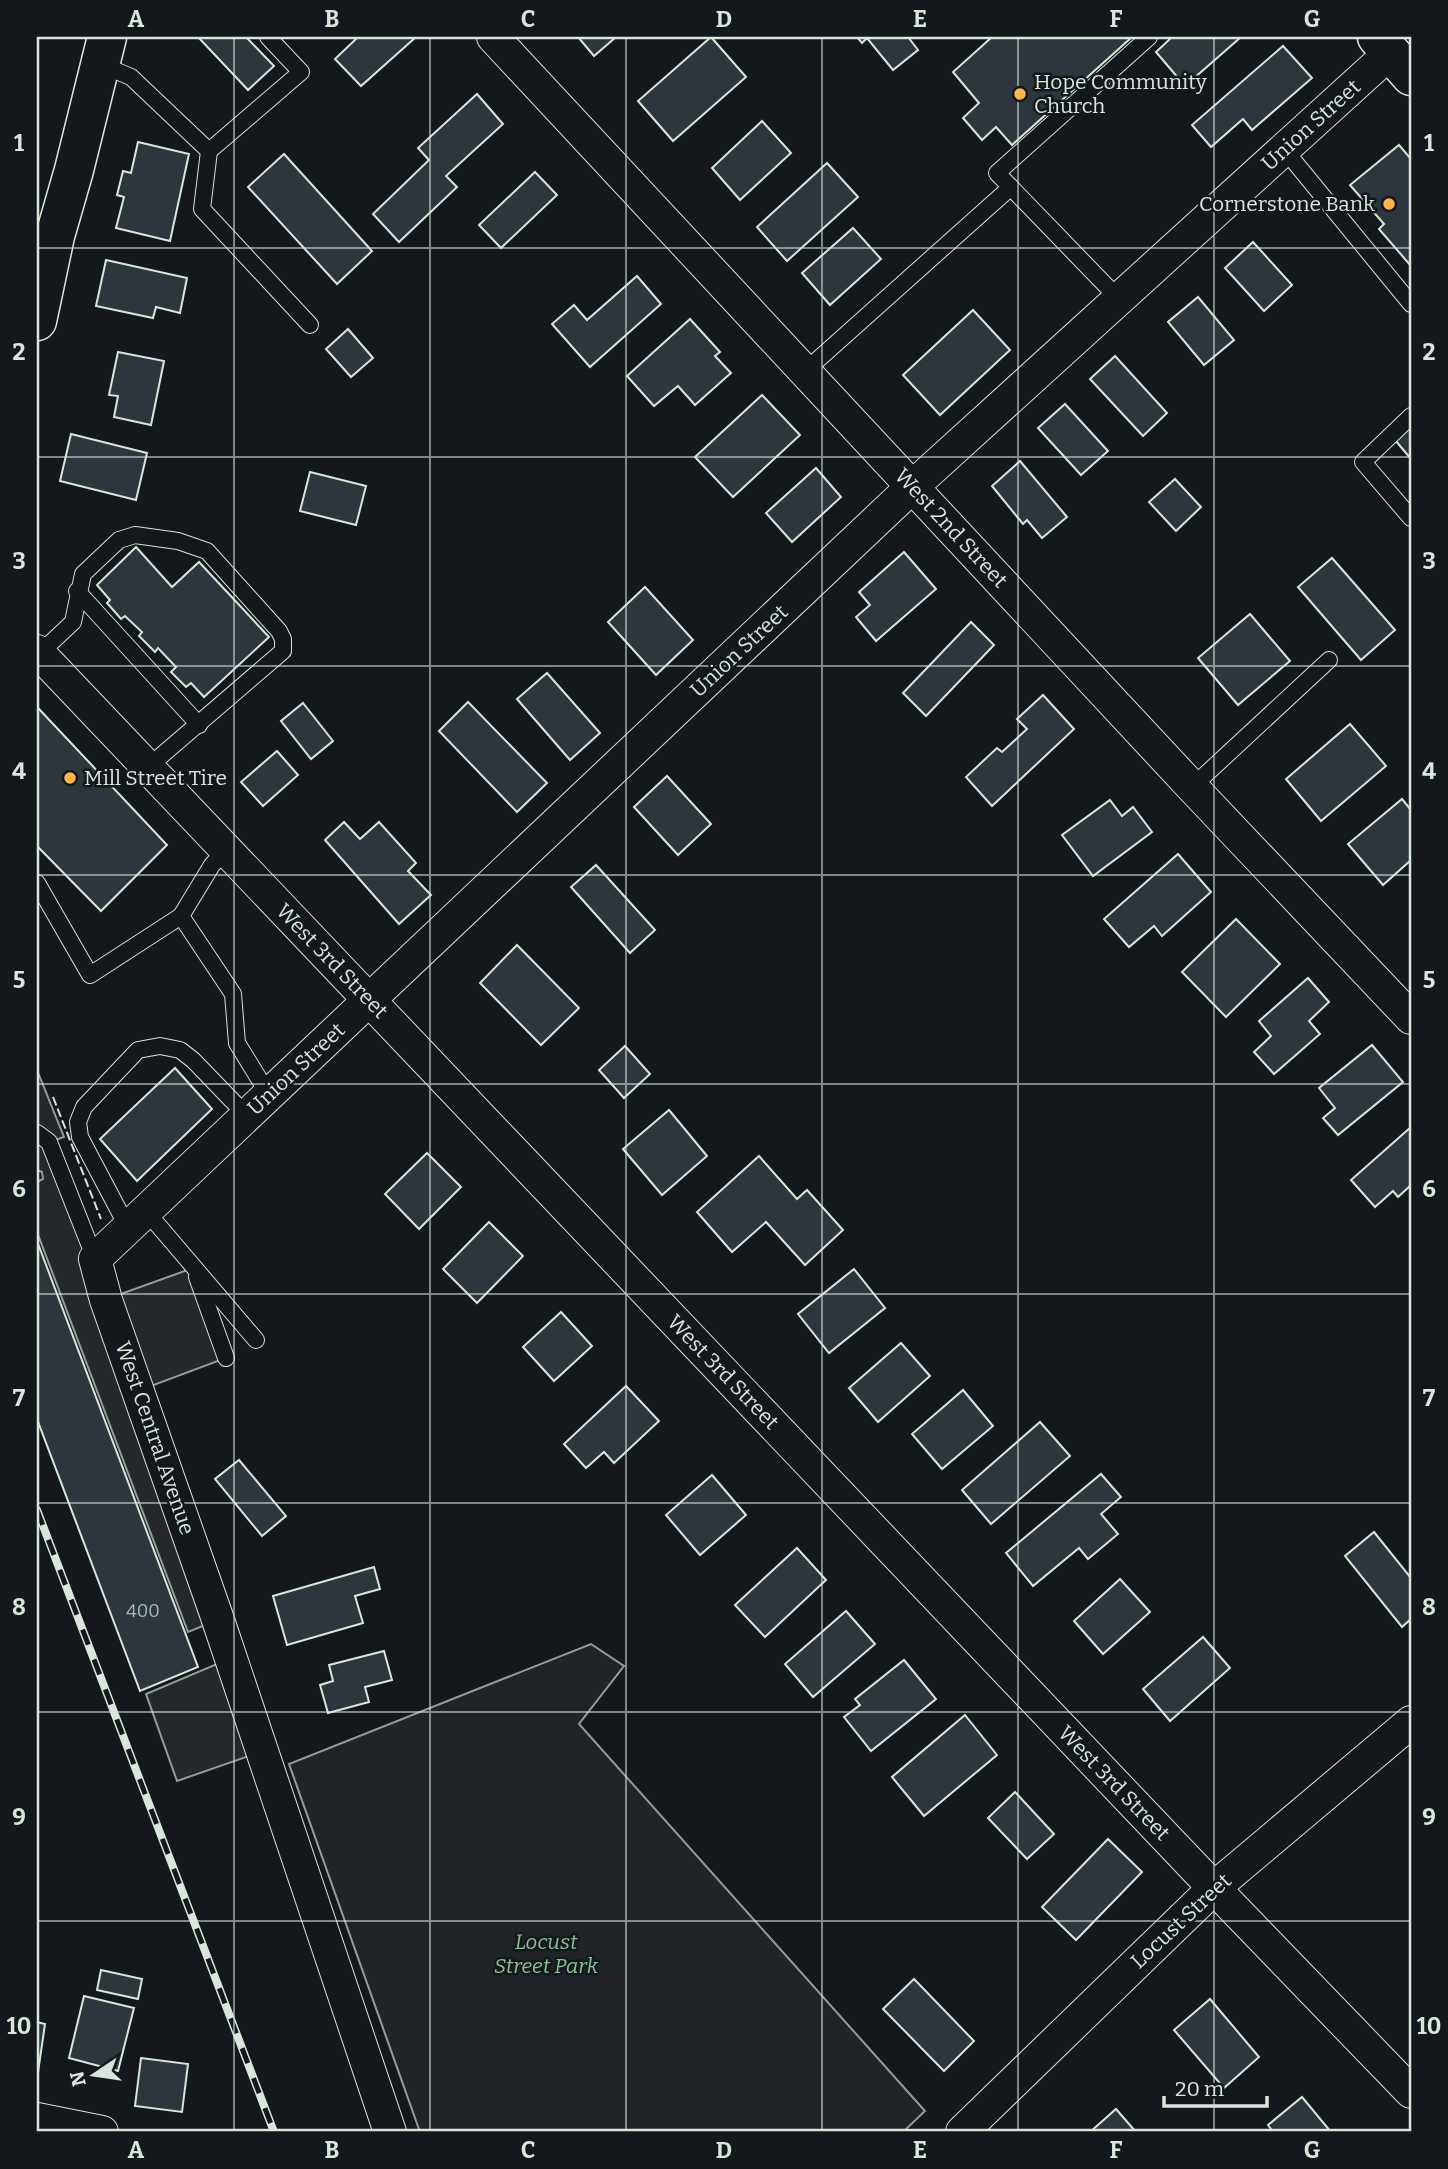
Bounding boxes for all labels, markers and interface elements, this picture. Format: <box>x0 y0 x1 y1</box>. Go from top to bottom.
text: A <box>128 5 145 33</box>
text: B <box>325 5 339 33</box>
text: C <box>521 5 535 33</box>
text: D <box>716 5 732 33</box>
text: E <box>913 5 927 33</box>
text: F <box>1110 5 1123 33</box>
text: G <box>1304 5 1321 33</box>
place label: Hope Community Church <box>1034 69 1208 119</box>
street label: Union Street <box>1256 74 1366 176</box>
marker: Hope Community Church <box>1012 86 1028 102</box>
text: 1 <box>14 129 24 157</box>
text: 1 <box>1424 129 1434 157</box>
place label: Cornerstone Bank <box>1199 191 1375 217</box>
marker: Cornerstone Bank <box>1381 196 1397 212</box>
text: 2 <box>13 338 26 366</box>
text: 2 <box>1423 338 1436 366</box>
street label: West 2nd Street <box>889 463 1013 593</box>
text: 3 <box>12 547 26 575</box>
text: 3 <box>1422 547 1436 575</box>
street label: Union Street <box>685 599 794 703</box>
text: 4 <box>12 757 26 785</box>
text: 4 <box>1422 757 1436 785</box>
place label: Mill Street Tire <box>84 765 227 791</box>
marker: Mill Street Tire <box>62 770 78 786</box>
street label: West 3rd Street <box>271 898 394 1024</box>
text: 5 <box>13 966 25 994</box>
text: 5 <box>1423 966 1435 994</box>
street label: Union Street <box>242 1017 351 1121</box>
text: 6 <box>12 1175 26 1203</box>
text: 6 <box>1422 1175 1436 1203</box>
street label: West 3rd Street <box>662 1309 785 1435</box>
street label: West Central Avenue <box>110 1338 200 1538</box>
text: 7 <box>13 1384 26 1412</box>
text: 7 <box>1423 1384 1436 1412</box>
text: 8 <box>12 1593 26 1621</box>
text: 8 <box>1422 1593 1436 1621</box>
house number: 400 <box>126 1600 160 1622</box>
street label: West 3rd Street <box>1053 1720 1176 1846</box>
text: 9 <box>12 1803 26 1831</box>
text: 9 <box>1422 1803 1436 1831</box>
street label: Locust Street <box>1125 1868 1237 1974</box>
park label: Locust Street Park <box>494 1929 599 1979</box>
text: 10 <box>7 2012 31 2040</box>
text: 10 <box>1417 2012 1441 2040</box>
north arrow <box>60 2039 130 2110</box>
scale bar <box>1164 2064 1268 2108</box>
text: N <box>65 2069 91 2088</box>
text: 20 m <box>1175 2076 1224 2102</box>
text: A <box>128 2136 145 2164</box>
text: B <box>325 2136 339 2164</box>
text: C <box>521 2136 535 2164</box>
text: D <box>716 2136 732 2164</box>
text: E <box>913 2136 927 2164</box>
text: F <box>1110 2136 1123 2164</box>
text: G <box>1304 2136 1321 2164</box>

